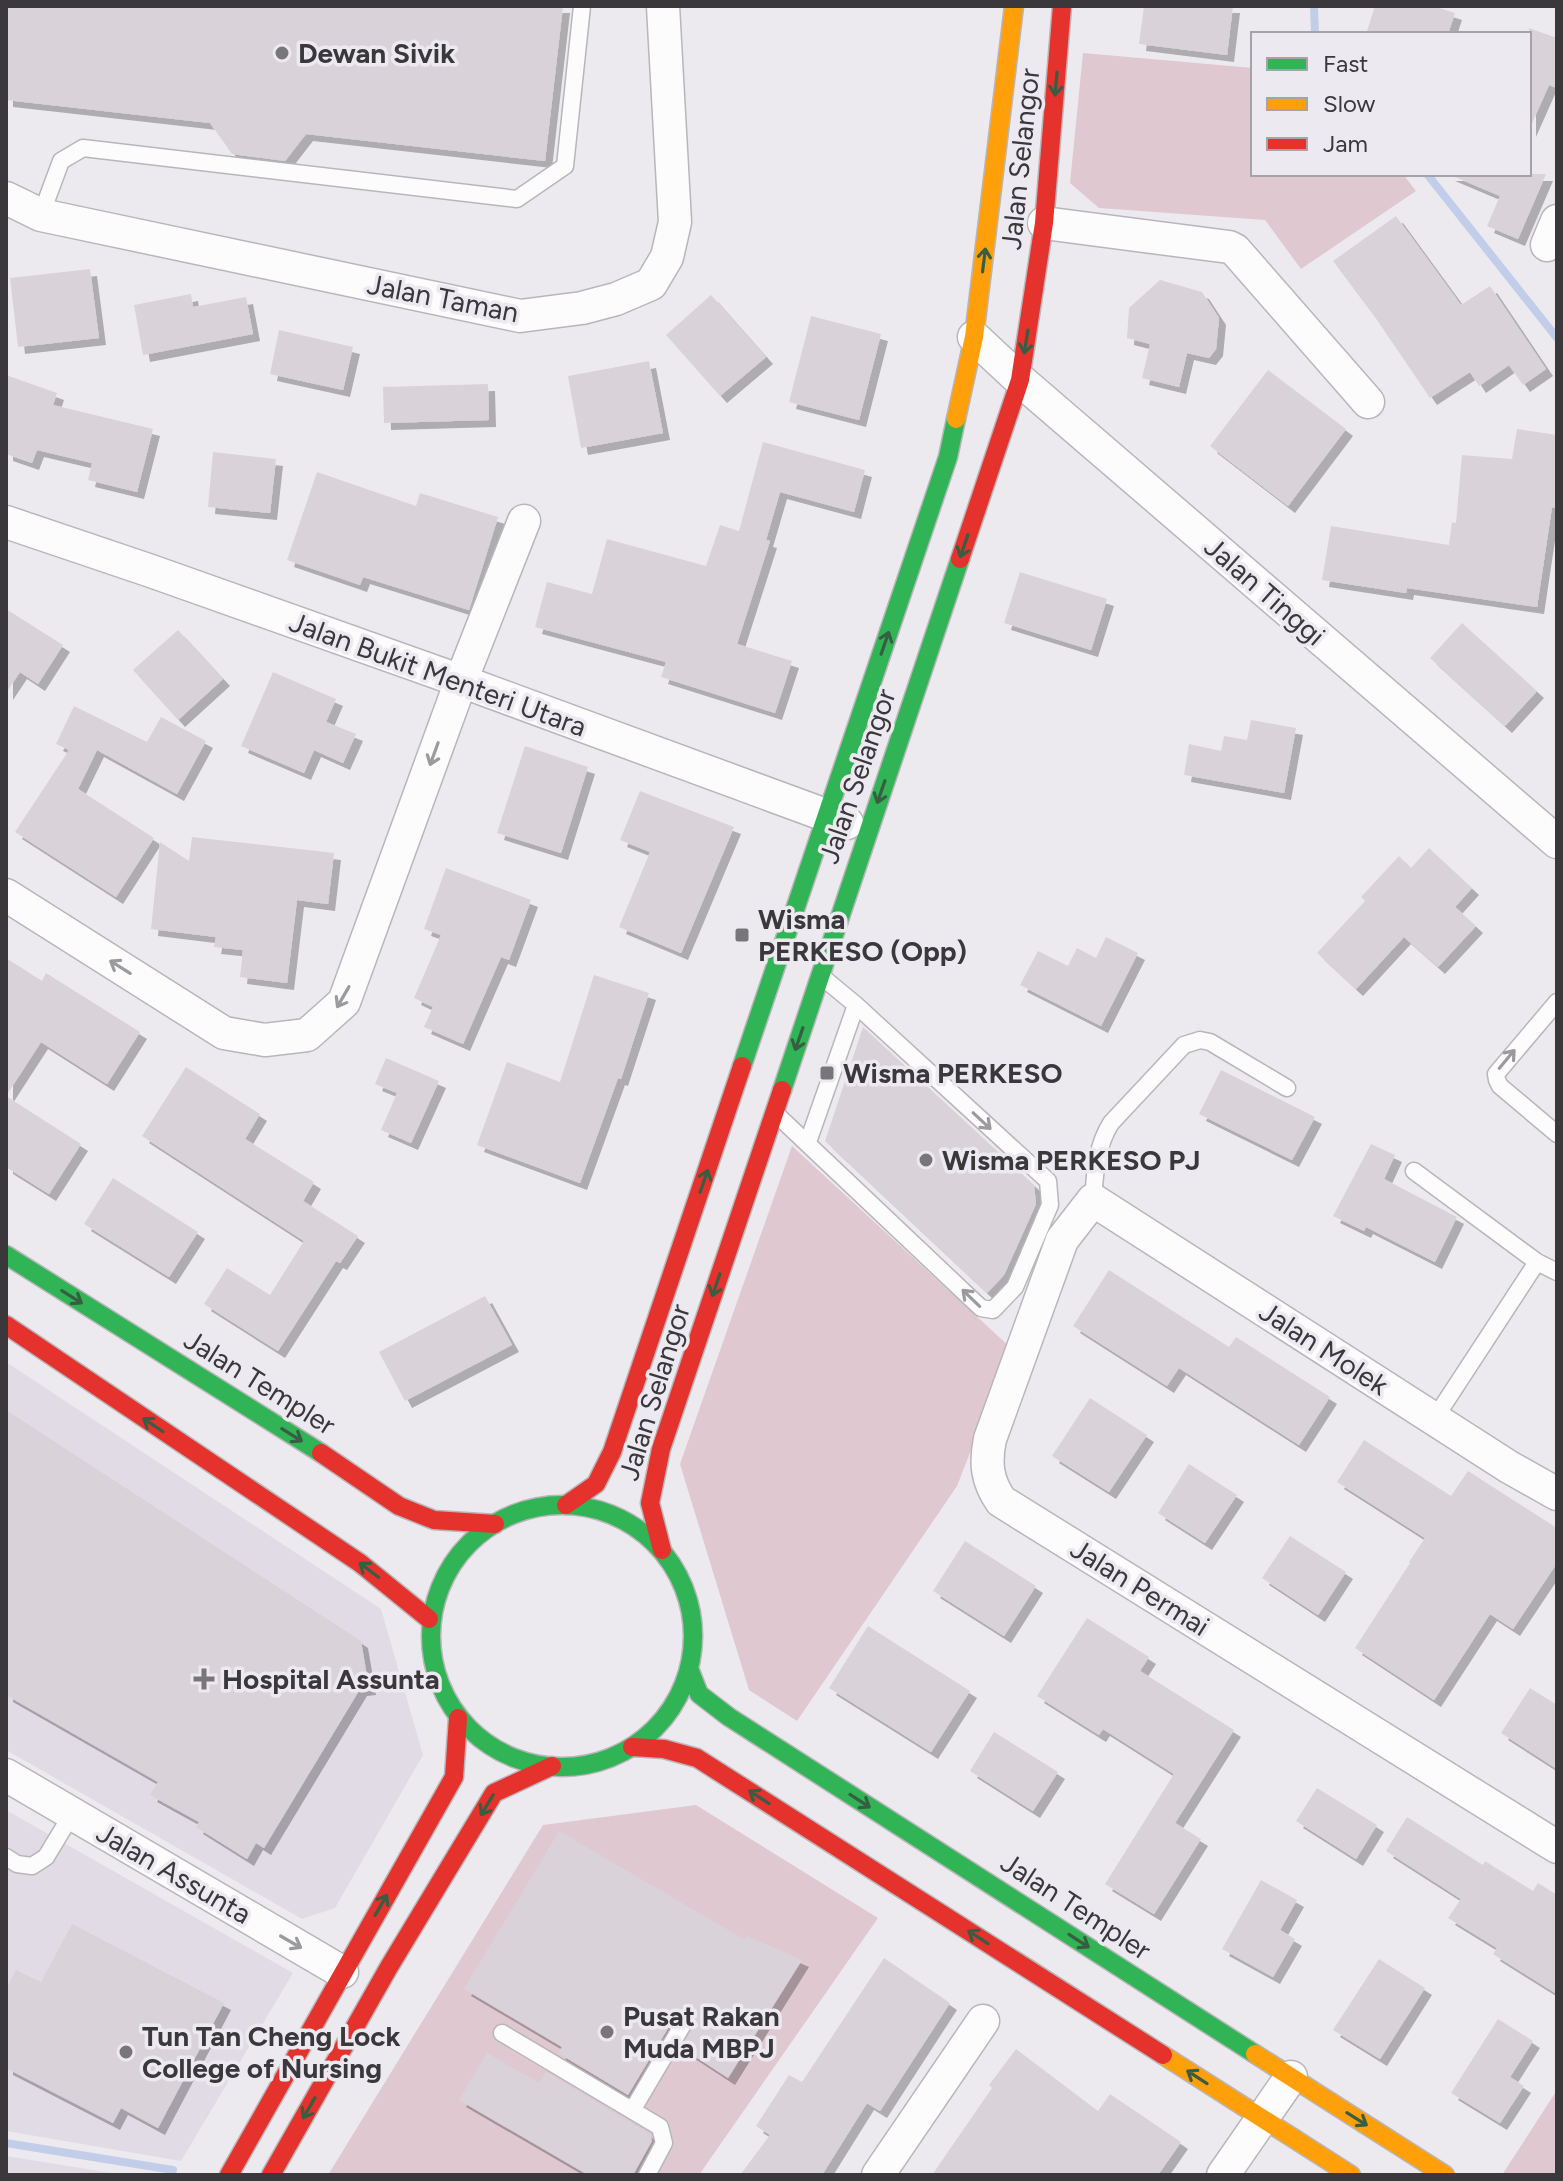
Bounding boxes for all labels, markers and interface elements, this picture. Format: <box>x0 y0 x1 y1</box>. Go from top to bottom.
legend <box>1251 32 1531 176</box>
place label: Dewan Sivik <box>298 36 455 70</box>
marker: Dewan Sivik <box>273 44 291 62</box>
text: Fast <box>1323 49 1368 78</box>
street label: Jalan Selangor <box>994 66 1046 251</box>
one-way arrow <box>1048 70 1063 97</box>
text: Slow <box>1323 89 1376 118</box>
text: Jam <box>1323 129 1368 158</box>
one-way arrow <box>976 247 991 274</box>
street label: Jalan Taman <box>364 267 522 329</box>
one-way arrow <box>1017 329 1032 354</box>
street label: Jalan Tinggi <box>1198 529 1332 653</box>
one-way arrow <box>955 533 970 558</box>
street label: Jalan Bukit Menteri Utara <box>285 604 591 744</box>
one-way arrow <box>879 630 894 655</box>
street label: Jalan Selangor <box>811 684 903 868</box>
one-way arrow <box>426 741 440 766</box>
one-way arrow <box>873 779 888 804</box>
place label: Wisma PERKESO (Opp) <box>758 902 967 968</box>
marker: Wisma PERKESO (Opp) <box>733 926 751 944</box>
one-way arrow <box>109 959 132 975</box>
one-way arrow <box>335 985 351 1008</box>
one-way arrow <box>790 1026 805 1051</box>
one-way arrow <box>1498 1049 1516 1070</box>
place label: Wisma PERKESO <box>843 1056 1063 1090</box>
marker: Wisma PERKESO <box>818 1064 836 1082</box>
one-way arrow <box>972 1111 992 1129</box>
place label: Wisma PERKESO PJ <box>942 1143 1201 1177</box>
marker: Wisma PERKESO PJ <box>917 1151 935 1169</box>
one-way arrow <box>697 1169 712 1194</box>
one-way arrow <box>708 1272 723 1297</box>
one-way arrow <box>60 1289 83 1305</box>
one-way arrow <box>961 1289 981 1308</box>
street label: Jalan Molek <box>1253 1294 1395 1402</box>
street label: Jalan Selangor <box>611 1299 697 1484</box>
street label: Jalan Templer <box>178 1322 342 1442</box>
one-way arrow <box>142 1417 165 1433</box>
one-way arrow <box>280 1428 303 1444</box>
street label: Jalan Permai <box>1064 1531 1216 1643</box>
one-way arrow <box>359 1561 380 1578</box>
place label: Hospital Assunta <box>222 1662 440 1696</box>
marker: Hospital Assunta <box>193 1668 215 1690</box>
one-way arrow <box>748 1789 770 1805</box>
one-way arrow <box>479 1793 495 1816</box>
one-way arrow <box>848 1793 871 1809</box>
street label: Jalan Assunta <box>91 1815 257 1931</box>
street label: Jalan Templer <box>995 1845 1158 1967</box>
one-way arrow <box>374 1893 389 1917</box>
one-way arrow <box>967 1928 990 1944</box>
one-way arrow <box>279 1934 302 1950</box>
one-way arrow <box>1067 1934 1090 1950</box>
place label: Pusat Rakan Muda MBPJ <box>623 1999 780 2065</box>
place label: Tun Tan Cheng Lock College of Nursing <box>142 2019 401 2085</box>
marker: Pusat Rakan Muda MBPJ <box>598 2023 616 2041</box>
marker: Tun Tan Cheng Lock College of Nursing <box>117 2043 135 2061</box>
one-way arrow <box>1186 2068 1209 2084</box>
one-way arrow <box>301 2096 317 2119</box>
one-way arrow <box>1345 2112 1368 2128</box>

